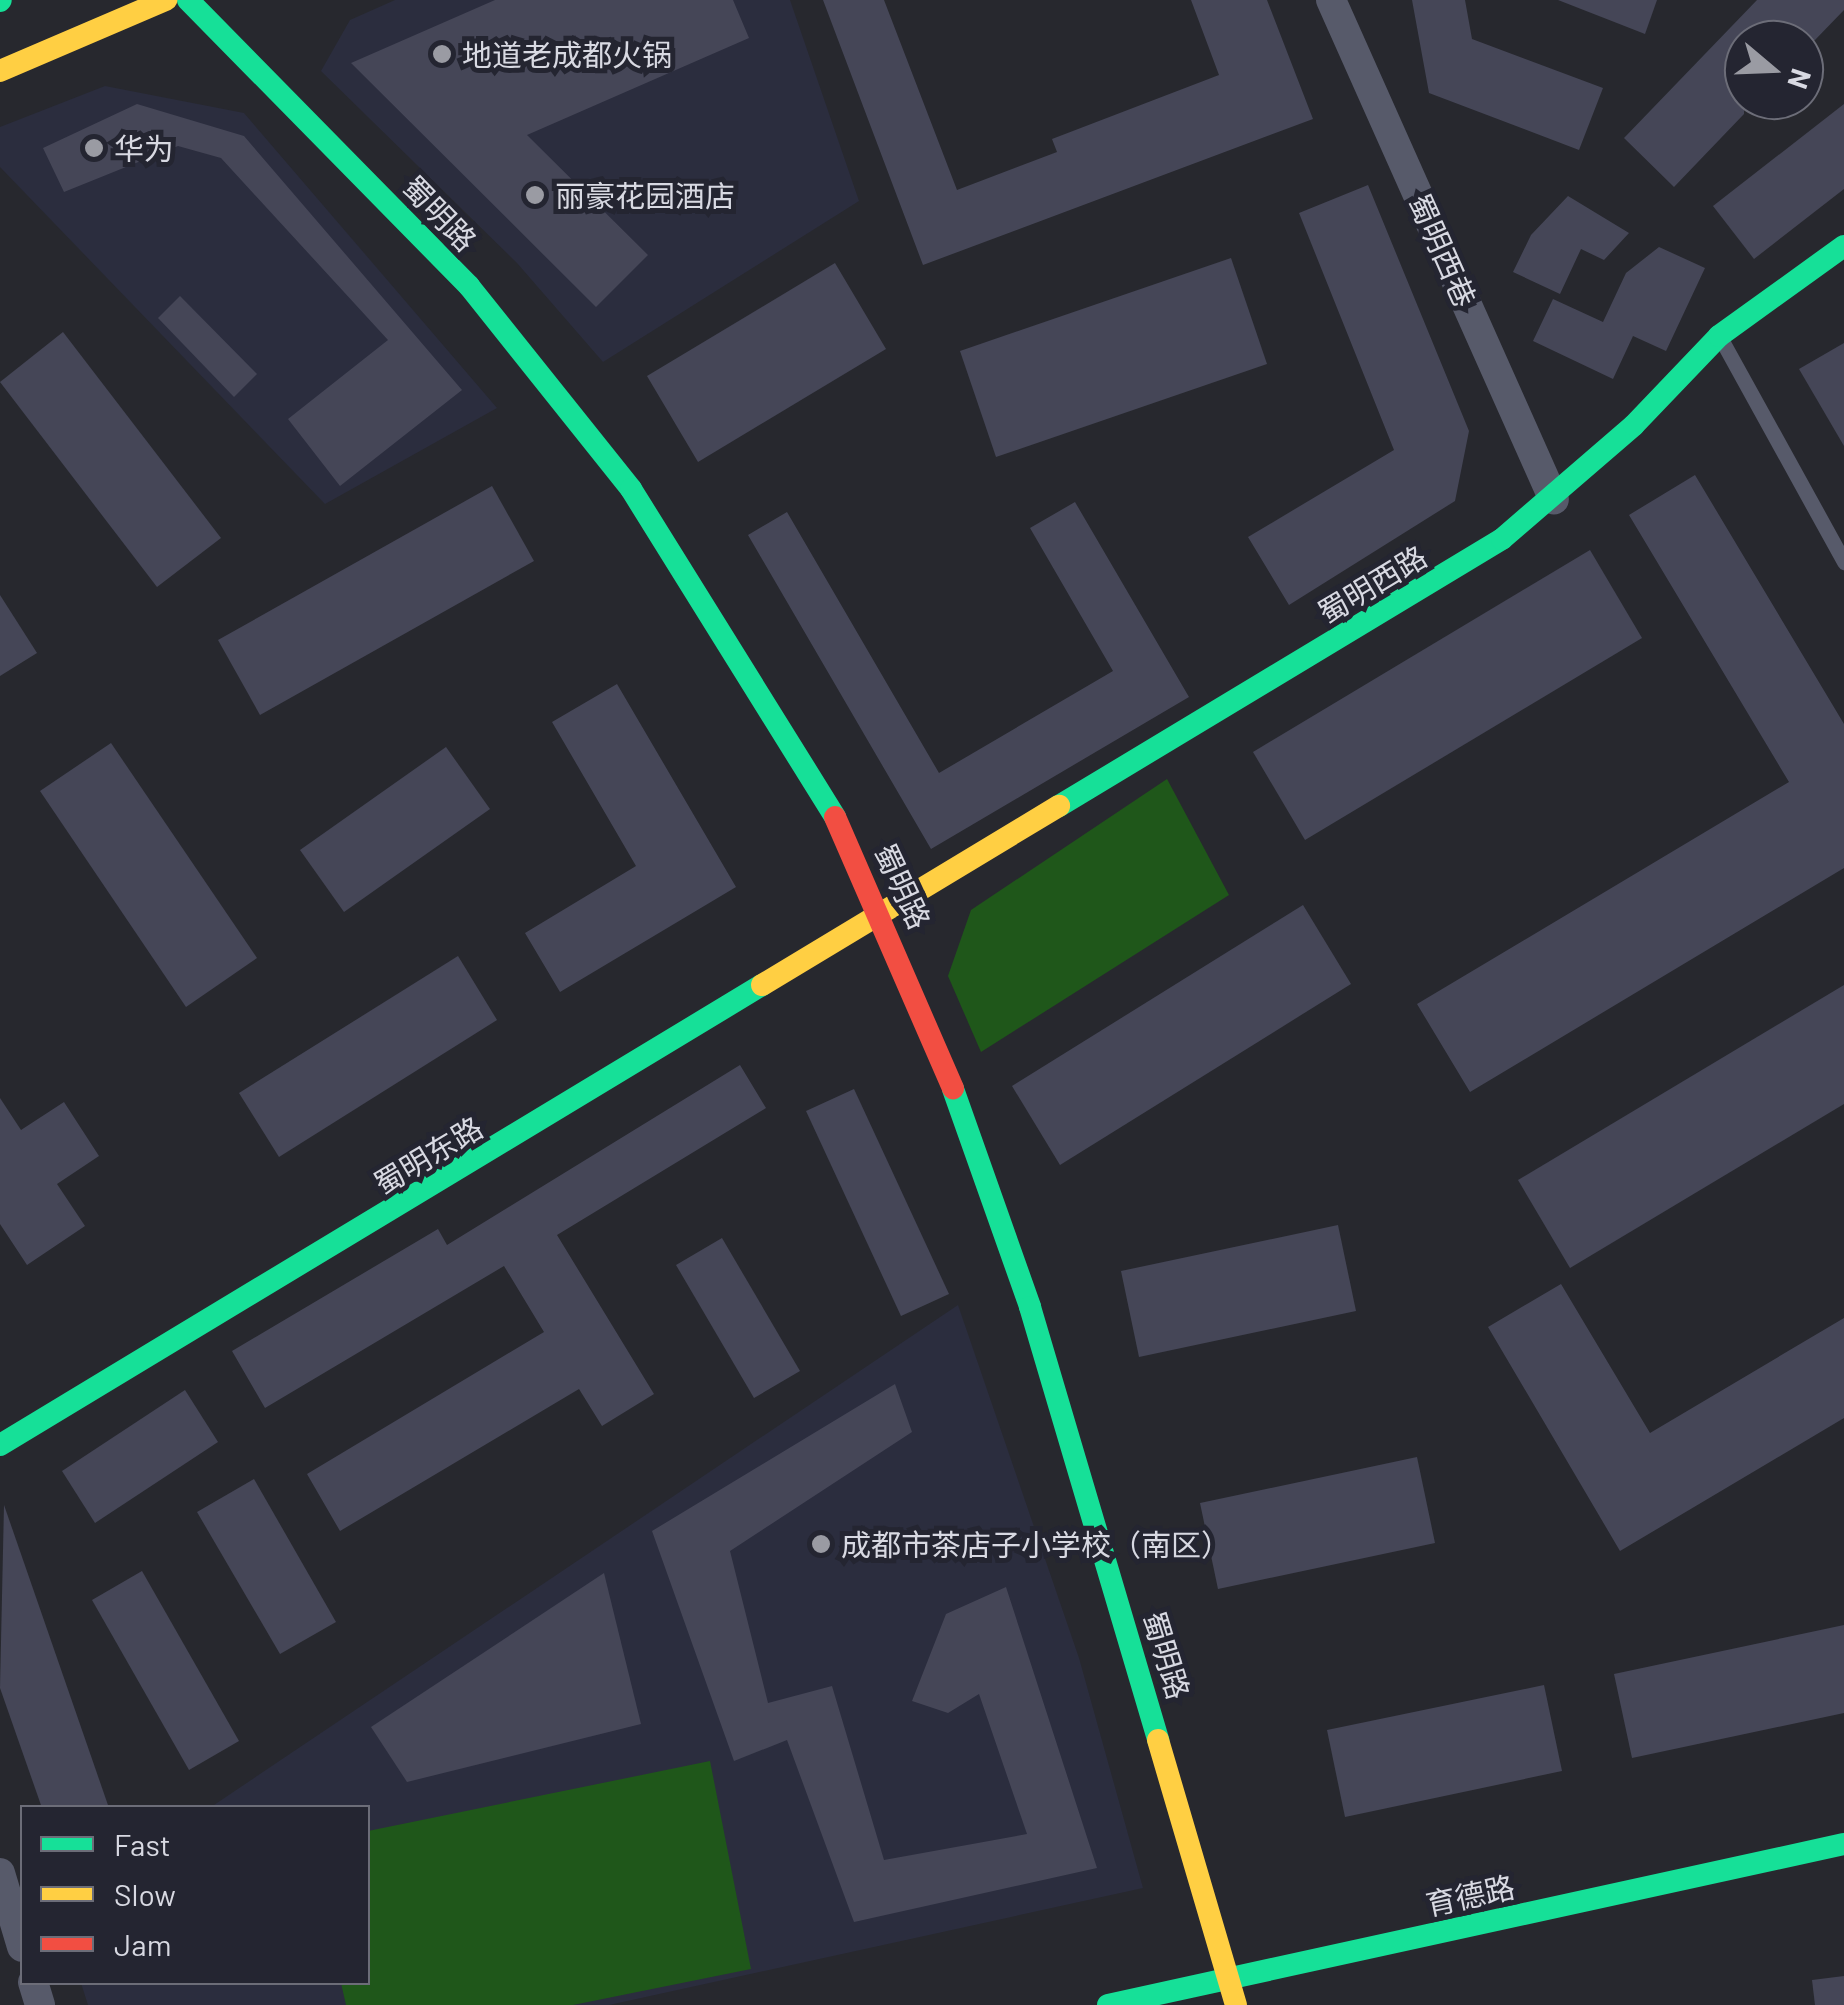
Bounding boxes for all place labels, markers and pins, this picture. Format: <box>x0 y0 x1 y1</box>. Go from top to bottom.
place label: 地道老成都火锅 <box>462 36 672 72</box>
marker: 地道老成都火锅 <box>431 43 453 65</box>
place label: 华为 <box>114 130 174 166</box>
marker: 华为 <box>83 137 105 159</box>
place label: 丽豪花园酒店 <box>555 177 735 213</box>
marker: 丽豪花园酒店 <box>524 184 546 206</box>
place label: 成都市茶店子小学校（南区） <box>841 1526 1231 1562</box>
marker: 成都市茶店子小学校（南区） <box>810 1533 832 1555</box>

